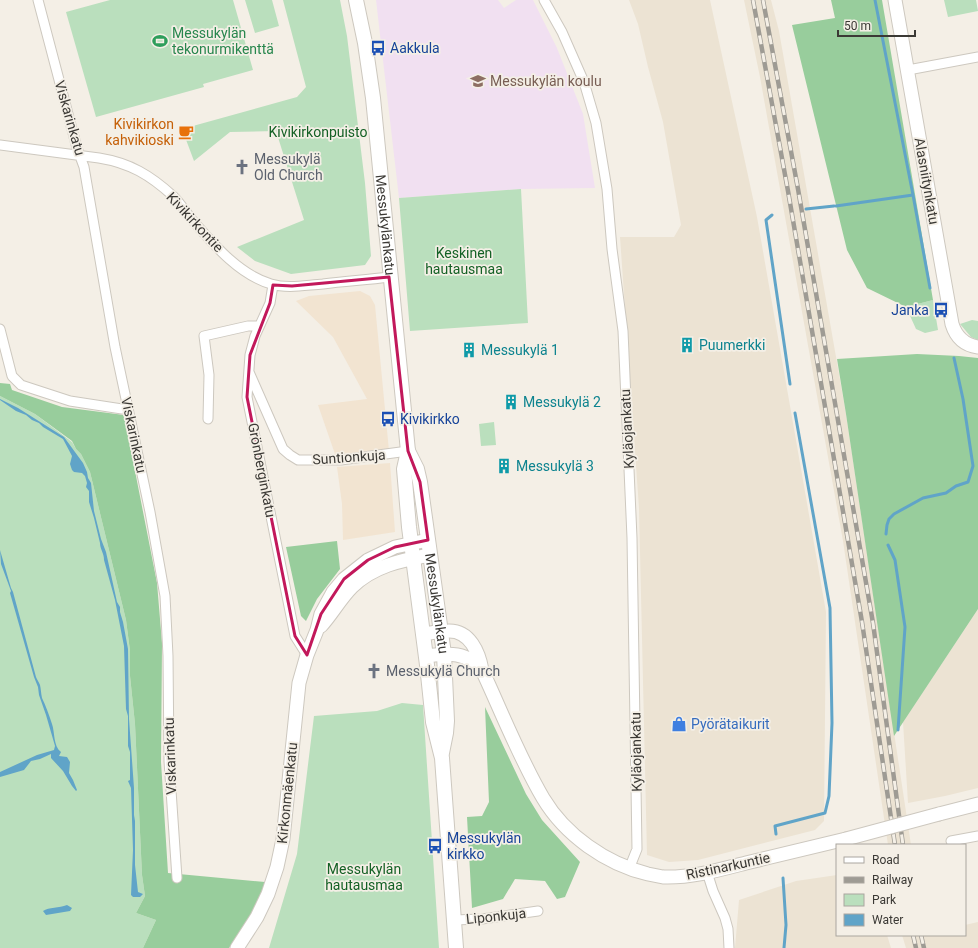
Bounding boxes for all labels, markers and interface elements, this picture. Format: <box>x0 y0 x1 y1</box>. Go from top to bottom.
scale bar <box>838 12 915 38</box>
text: 50 m <box>844 19 871 33</box>
place label: Messukylän tekonurmikenttä <box>172 25 274 57</box>
sports icon: Messukylän tekonurmikenttä <box>151 32 169 50</box>
bus stop icon: Aakkula <box>369 39 387 57</box>
place label: Aakkula <box>390 40 440 56</box>
school or university icon: Messukylän koulu <box>469 72 487 90</box>
place label: Messukylän koulu <box>490 73 602 89</box>
street label: Viskarinkatu <box>52 79 88 157</box>
place label: Kivikirkon kahvikioski <box>105 116 174 148</box>
cafe icon: Kivikirkon kahvikioski <box>177 123 195 141</box>
park label: Kivikirkonpuisto <box>268 124 368 140</box>
street label: Alasniitynkatu <box>911 136 943 226</box>
place label: Messukylä Old Church <box>254 151 323 183</box>
church icon: Messukylä Old Church <box>233 158 251 176</box>
street label: Messukylänkatu <box>373 174 399 276</box>
street label: Kivikirkontie <box>163 189 227 255</box>
park label: Keskinen hautausmaa <box>425 245 503 277</box>
bus stop icon: Janka <box>932 301 950 319</box>
place label: Janka <box>891 302 929 318</box>
building icon: Puumerkki <box>678 336 696 354</box>
place label: Puumerkki <box>699 337 765 353</box>
building icon: Messukylä 1 <box>460 341 478 359</box>
place label: Messukylä 1 <box>481 342 559 358</box>
street label: Kyläojankatu <box>617 389 637 469</box>
building icon: Messukylä 2 <box>502 393 520 411</box>
place label: Messukylä 2 <box>523 394 601 410</box>
street label: Viskarinkatu <box>118 396 150 474</box>
bus stop icon: Kivikirkko <box>379 410 397 428</box>
place label: Kivikirkko <box>400 411 460 427</box>
street label: Grönberginkatu <box>245 421 279 519</box>
street label: Suntionkuja <box>312 446 386 468</box>
building icon: Messukylä 3 <box>495 457 513 475</box>
place label: Messukylä 3 <box>516 458 594 474</box>
street label: Messukylänkatu <box>422 552 452 655</box>
church icon: Messukylä Church <box>365 662 383 680</box>
place label: Messukylä Church <box>386 663 500 679</box>
street label: Kyläojankatu <box>627 712 645 792</box>
shop icon: Pyörätaikurit <box>670 715 688 733</box>
place label: Pyörätaikurit <box>691 716 770 732</box>
street label: Viskarinkatu <box>161 717 179 795</box>
street label: Kirkonmäenkatu <box>274 742 300 844</box>
place label: Messukylän kirkko <box>447 830 521 862</box>
bus stop icon: Messukylän kirkko <box>426 837 444 855</box>
legend <box>836 844 966 936</box>
street label: Ristinarkuntie <box>685 849 771 883</box>
text: Road <box>872 853 900 867</box>
park label: Messukylän hautausmaa <box>325 861 403 893</box>
text: Railway <box>872 873 913 887</box>
text: Park <box>872 893 897 907</box>
street label: Liponkuja <box>465 905 527 927</box>
text: Water <box>872 913 903 927</box>

